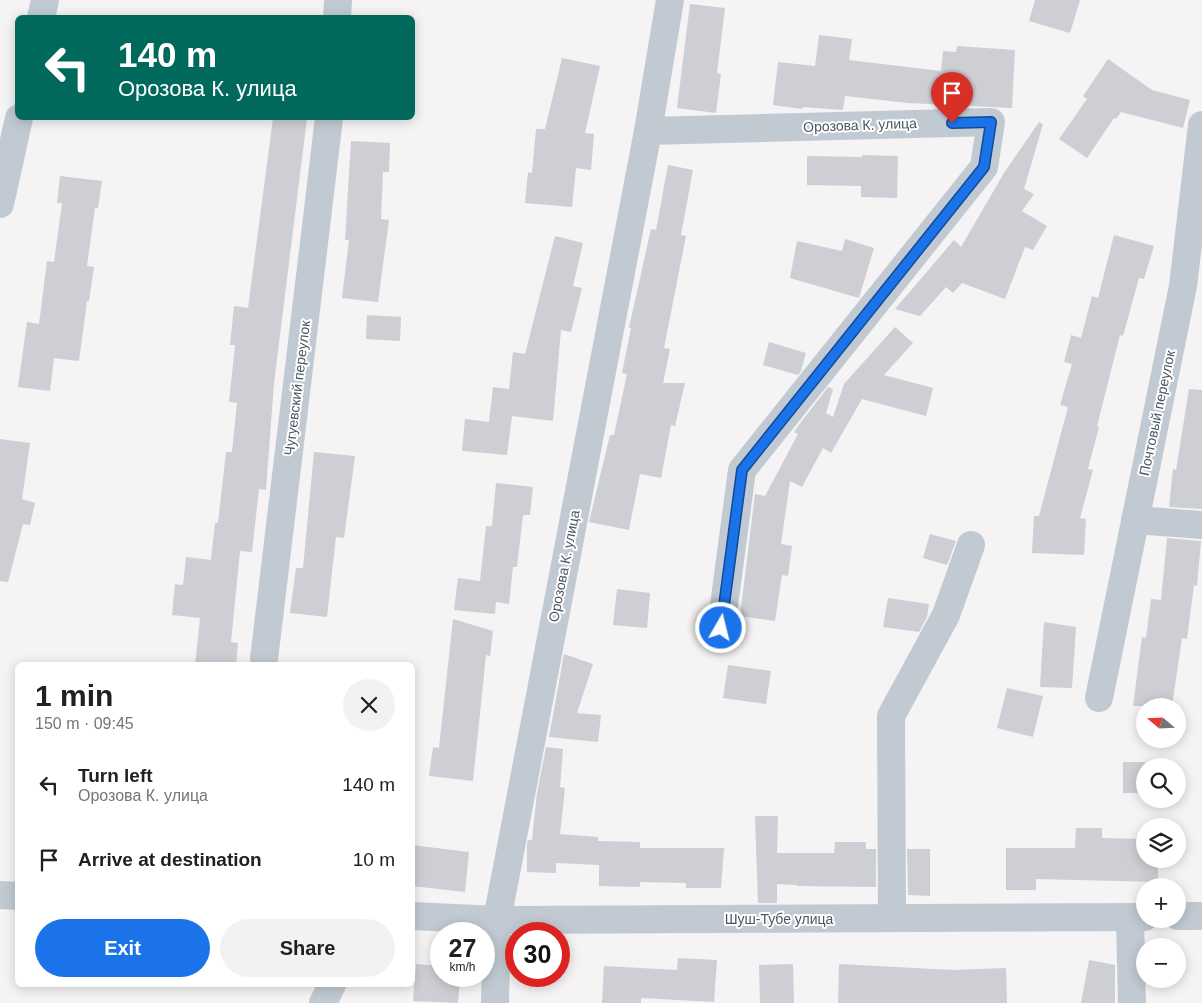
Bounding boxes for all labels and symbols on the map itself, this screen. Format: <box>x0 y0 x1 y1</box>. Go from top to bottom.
pin <box>931 72 973 123</box>
street label: Орозова К. улица <box>803 115 917 135</box>
street label: Чугуевский переулок <box>281 319 313 456</box>
street label: Почтовый переулок <box>1136 348 1178 477</box>
street label: Орозова К. улица <box>545 508 583 623</box>
position arrow <box>694 601 746 653</box>
north arrow <box>1136 698 1186 748</box>
street label: Шуш-Тубе улица <box>725 911 834 927</box>
speed limit sign: 30 <box>505 922 570 987</box>

